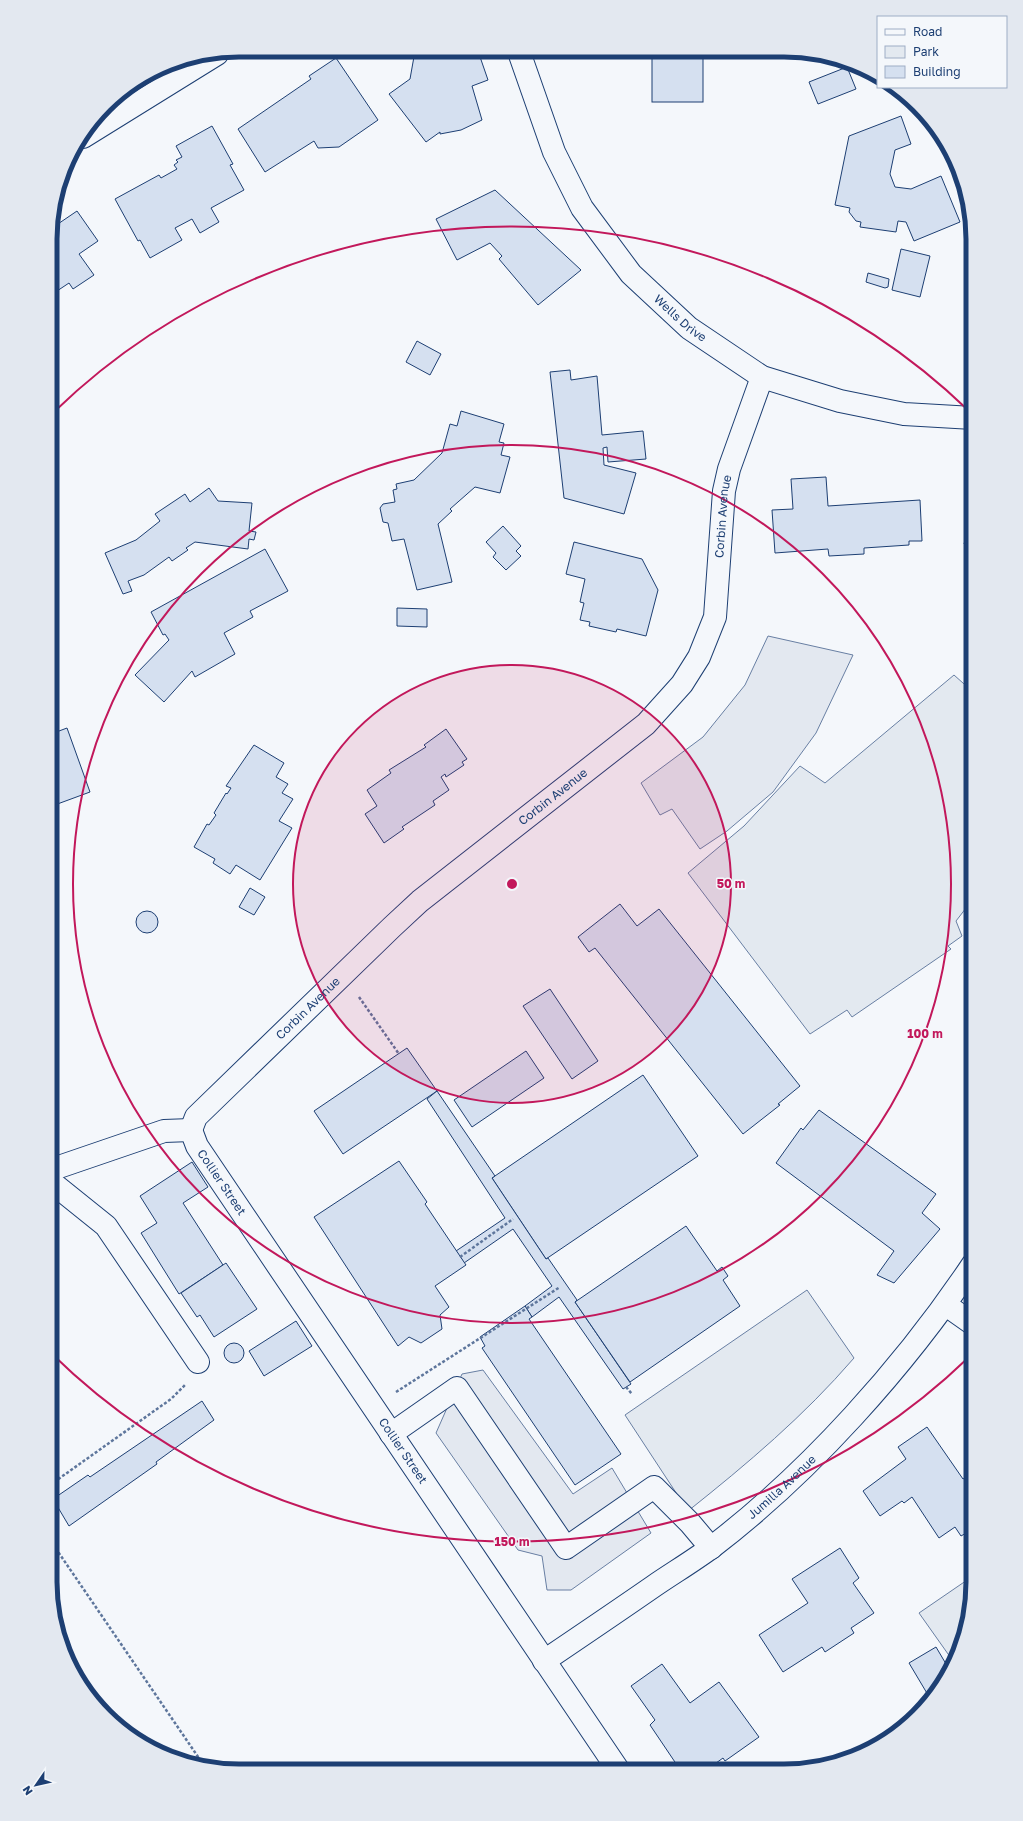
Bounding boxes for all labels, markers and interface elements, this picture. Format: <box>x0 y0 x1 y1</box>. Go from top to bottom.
legend <box>877 16 1007 88</box>
text: Road <box>913 24 942 39</box>
text: Park <box>913 44 939 59</box>
text: Building <box>913 64 961 79</box>
street label: Wells Drive <box>651 291 710 345</box>
street label: Corbin Avenue <box>711 473 734 558</box>
street label: Corbin Avenue <box>515 765 590 828</box>
text: 50 m <box>717 876 745 891</box>
centre of rings <box>505 877 519 891</box>
street label: Corbin Avenue <box>273 974 343 1042</box>
text: 100 m <box>907 1026 943 1041</box>
street label: Collier Street <box>194 1146 250 1218</box>
street label: Collier Street <box>376 1415 431 1487</box>
street label: Jumilla Avenue <box>744 1452 819 1522</box>
text: 150 m <box>495 1534 529 1549</box>
north arrow <box>16 1765 56 1805</box>
text: N <box>20 1784 35 1798</box>

